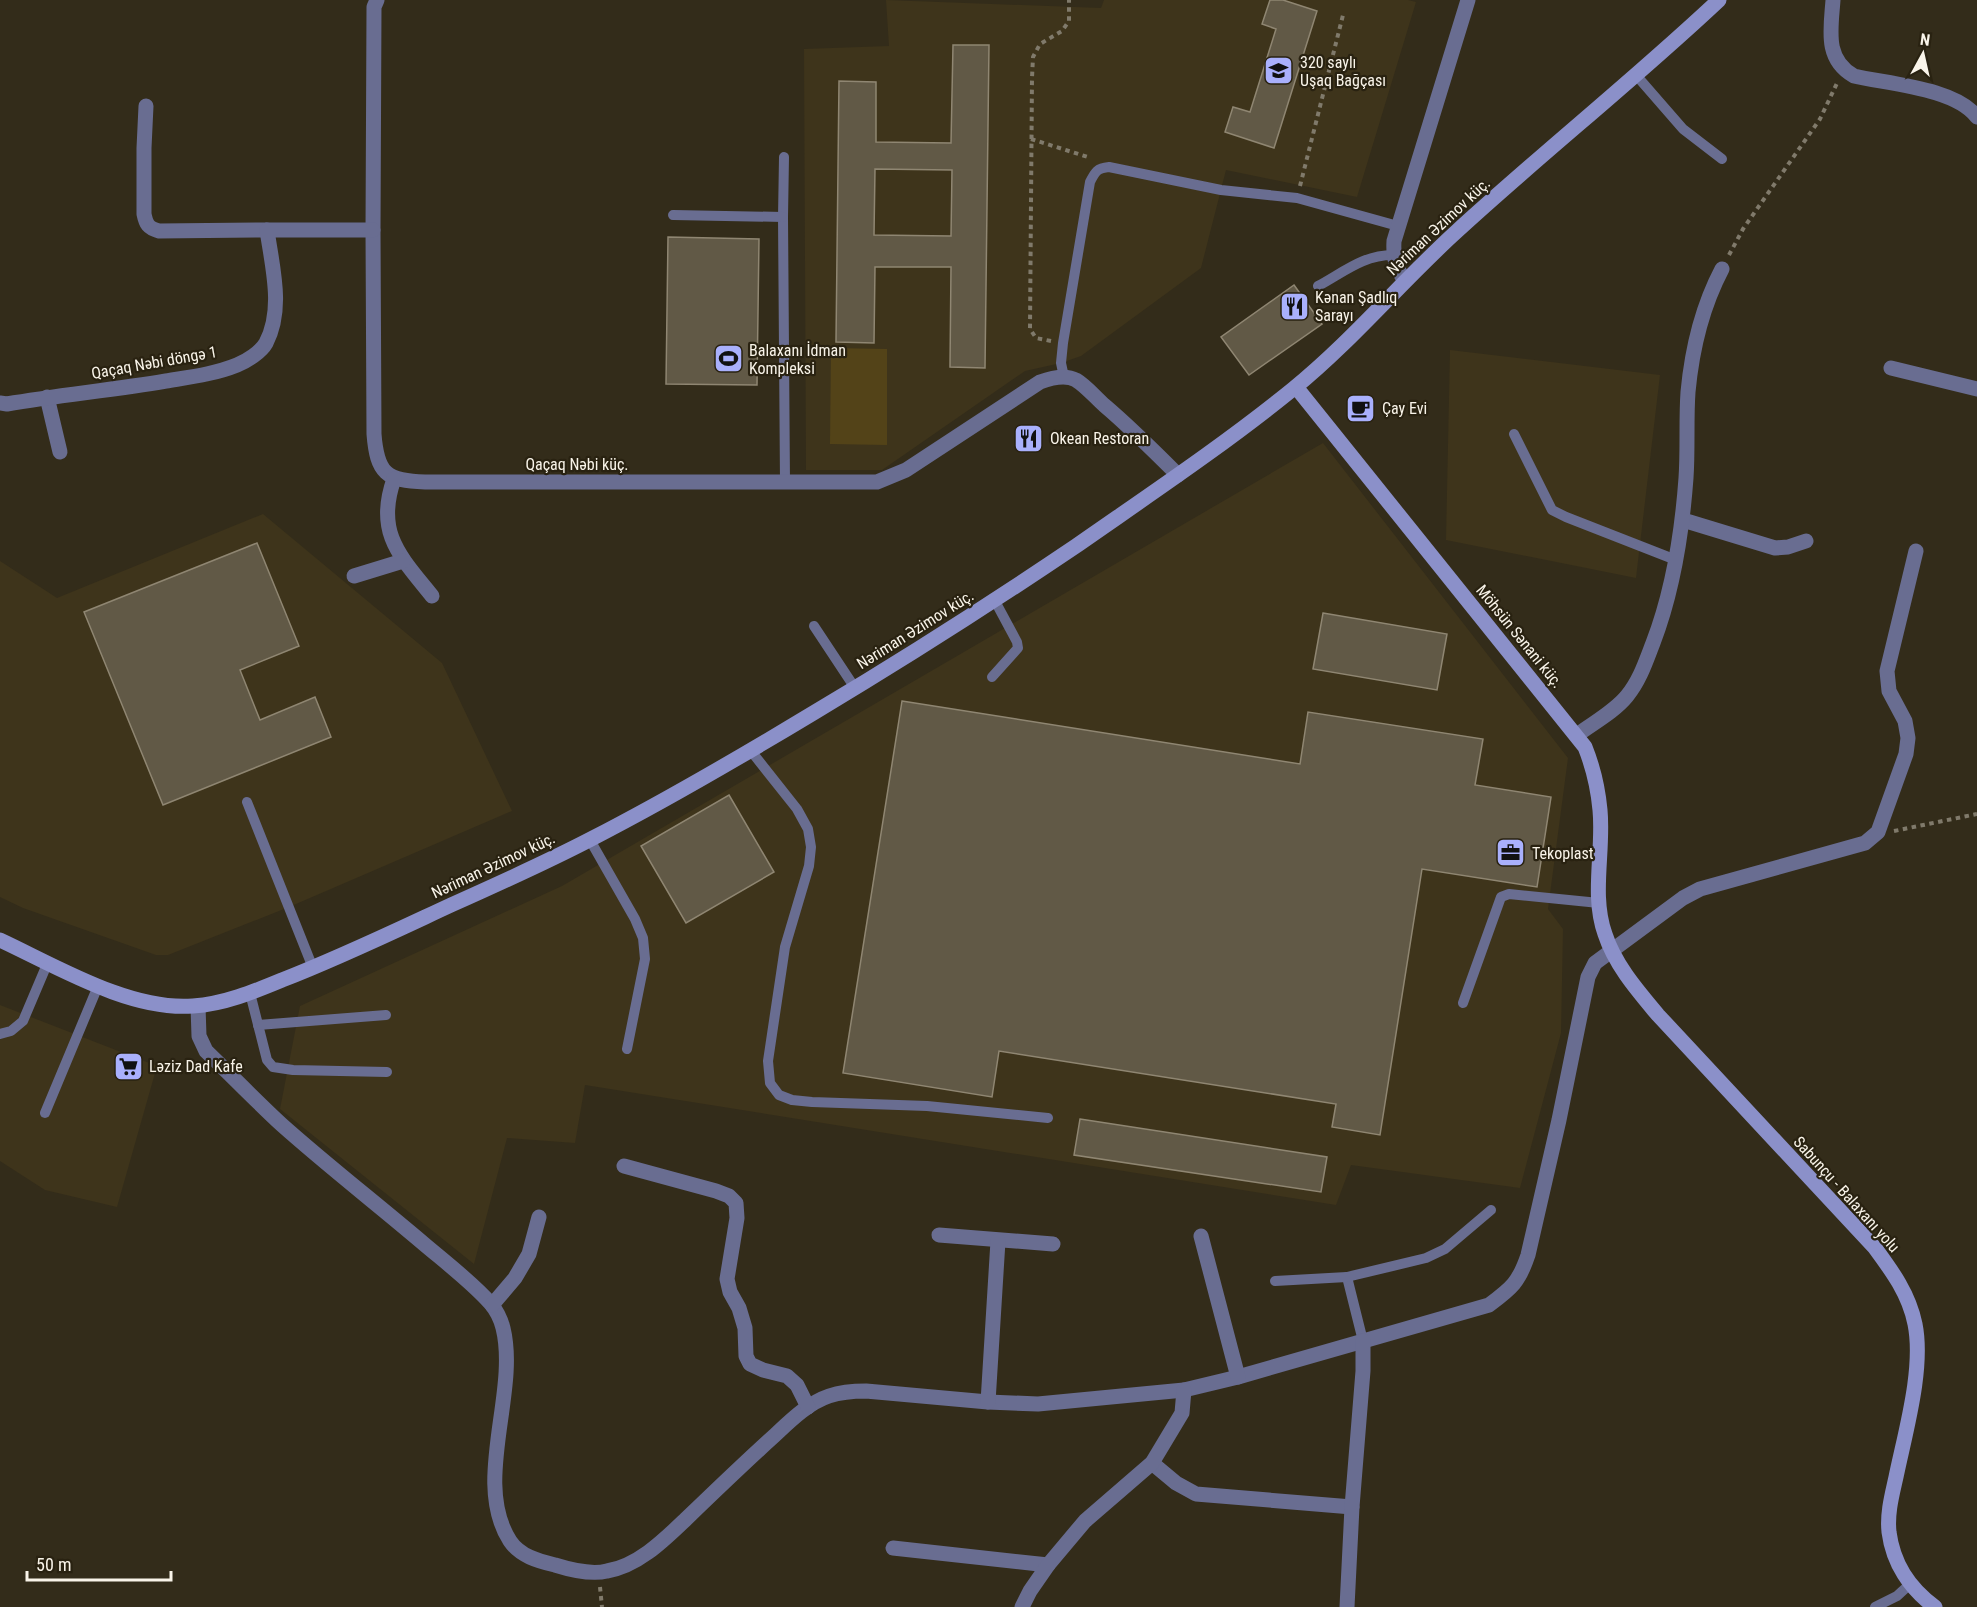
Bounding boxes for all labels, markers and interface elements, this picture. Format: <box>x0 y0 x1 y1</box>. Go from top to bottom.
north arrow <box>1893 24 1953 84</box>
text: N <box>1919 30 1931 50</box>
place label: 320 saylı Uşaq Bağçası <box>1300 53 1386 90</box>
school or university icon: 320 saylı Uşaq Bağçası <box>1263 55 1295 87</box>
street label: Nəriman Əzimov küç. <box>1383 174 1494 279</box>
place label: Kənan Şadlıq Sarayı <box>1315 288 1397 325</box>
restaurant icon: Kənan Şadlıq Sarayı <box>1278 290 1310 322</box>
place label: Balaxanı İdman Kompleksi <box>749 341 846 378</box>
street label: Qaçaq Nəbi döngə 1 <box>90 342 218 383</box>
sports icon: Balaxanı İdman Kompleksi <box>712 343 744 375</box>
cafe icon: Çay Evi <box>1345 392 1377 424</box>
place label: Çay Evi <box>1382 399 1427 418</box>
restaurant icon: Okean Restoran <box>1013 422 1045 454</box>
place label: Okean Restoran <box>1050 429 1149 448</box>
street label: Qaçaq Nəbi küç. <box>525 455 629 474</box>
street label: Möhsün Sənani küç. <box>1472 581 1567 692</box>
street label: Nəriman Əzimov küç. <box>853 586 977 673</box>
street label: Nəriman Əzimov küç. <box>428 828 558 902</box>
office icon: Tekoplast <box>1495 837 1527 869</box>
place label: Tekoplast <box>1532 844 1594 863</box>
supermarket icon: Ləziz Dad Kafe <box>112 1050 144 1082</box>
place label: Ləziz Dad Kafe <box>149 1057 243 1076</box>
street label: Sabunçu - Balaxanı yolu <box>1790 1132 1904 1256</box>
scale bar <box>27 1544 171 1582</box>
text: 50 m <box>36 1554 71 1575</box>

